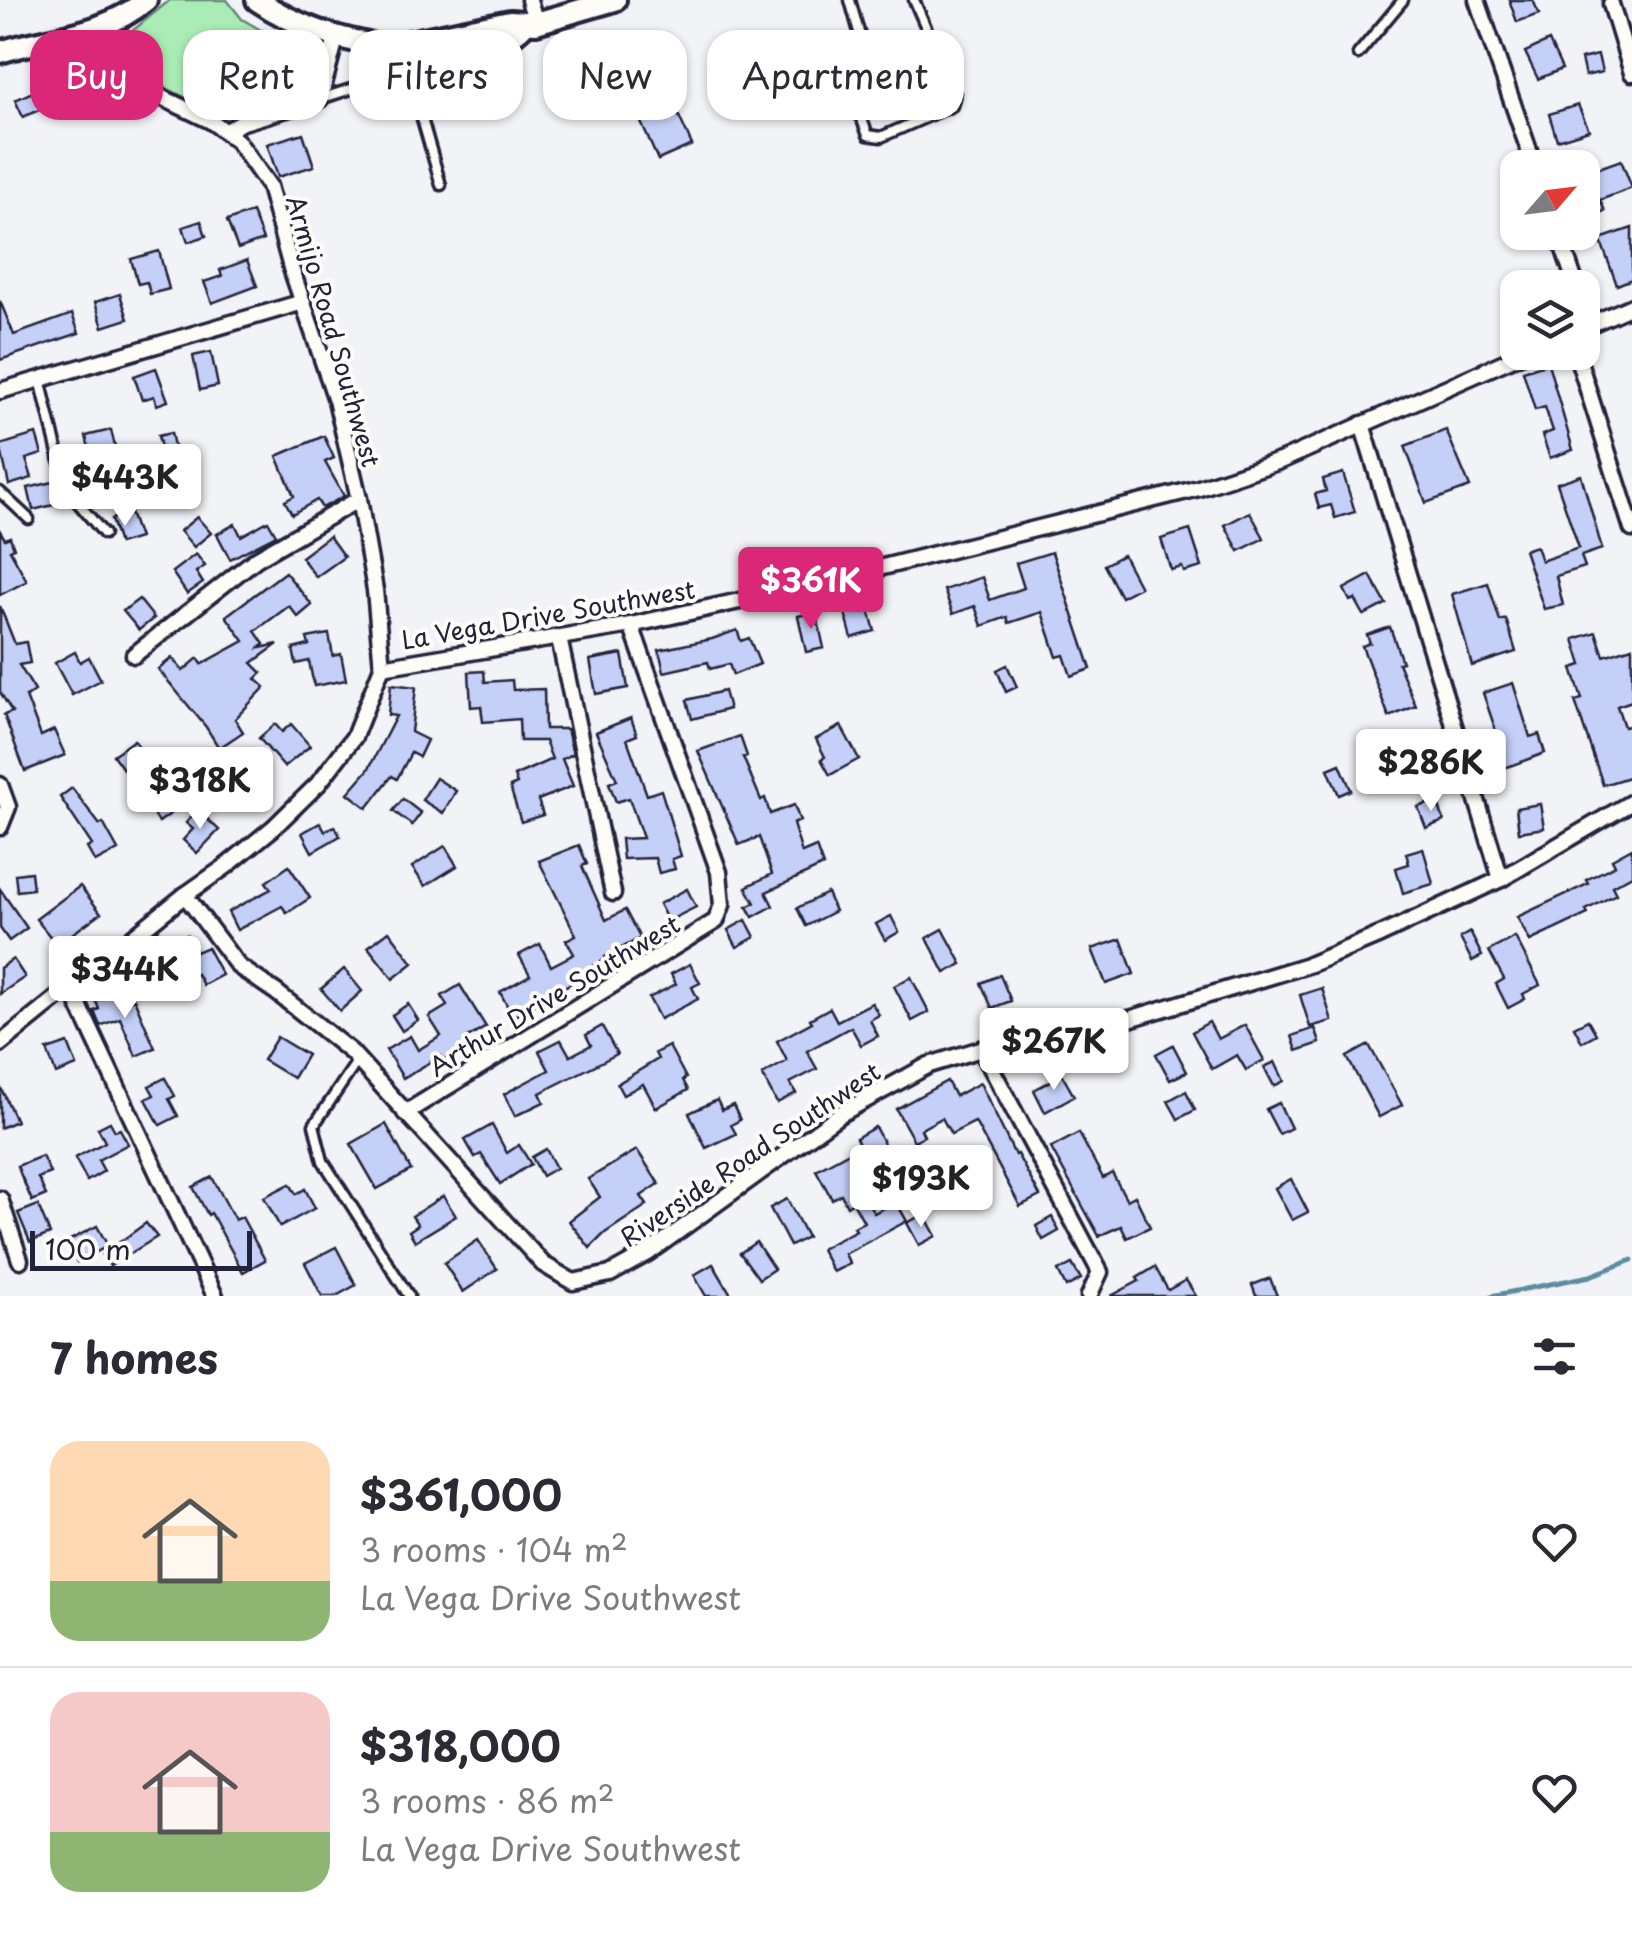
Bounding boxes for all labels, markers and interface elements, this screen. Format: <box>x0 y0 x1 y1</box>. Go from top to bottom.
chip: Buy <box>30 30 163 120</box>
chip: Rent <box>183 30 329 120</box>
chip: Filters <box>349 30 523 120</box>
chip: New <box>543 30 687 120</box>
chip: Apartment <box>707 30 964 120</box>
north arrow <box>1500 150 1600 250</box>
map controls <box>1500 150 1600 370</box>
street label: Armijo Road Southwest <box>277 191 391 471</box>
button: layers <box>1500 270 1600 370</box>
pin: $443K <box>55 444 195 529</box>
text: $443K <box>71 452 179 500</box>
pin: $361K <box>741 547 881 632</box>
text: $361K <box>760 555 862 603</box>
street label: La Vega Drive Southwest <box>398 569 698 659</box>
pin: $286K <box>1361 729 1501 814</box>
text: $286K <box>1378 737 1484 785</box>
pin: $318K <box>130 747 270 832</box>
text: $318K <box>149 755 251 803</box>
street label: Arthur Drive Southwest <box>421 905 687 1085</box>
pin: $344K <box>55 936 195 1021</box>
text: $344K <box>71 944 179 992</box>
pin: $267K <box>984 1008 1124 1093</box>
text: $267K <box>1002 1016 1106 1064</box>
street label: Riverside Road Southwest <box>612 1052 888 1256</box>
pin: $193K <box>851 1145 991 1230</box>
text: $193K <box>872 1153 970 1201</box>
scale bar <box>30 1226 252 1270</box>
text: 100 m <box>45 1227 131 1270</box>
text: 7 homes <box>50 1325 218 1388</box>
icon: filters <box>1527 1329 1582 1384</box>
text: $361,000 <box>360 1462 562 1525</box>
icon: home <box>130 1481 250 1601</box>
icon: heart <box>1527 1514 1582 1569</box>
text: 3 rooms · 104 m² <box>360 1525 628 1573</box>
text: La Vega Drive Southwest <box>360 1573 741 1621</box>
text: $318,000 <box>360 1713 561 1776</box>
icon: home <box>130 1732 250 1852</box>
icon: heart <box>1527 1765 1582 1820</box>
text: 3 rooms · 86 m² <box>360 1776 615 1824</box>
text: La Vega Drive Southwest <box>360 1824 741 1872</box>

